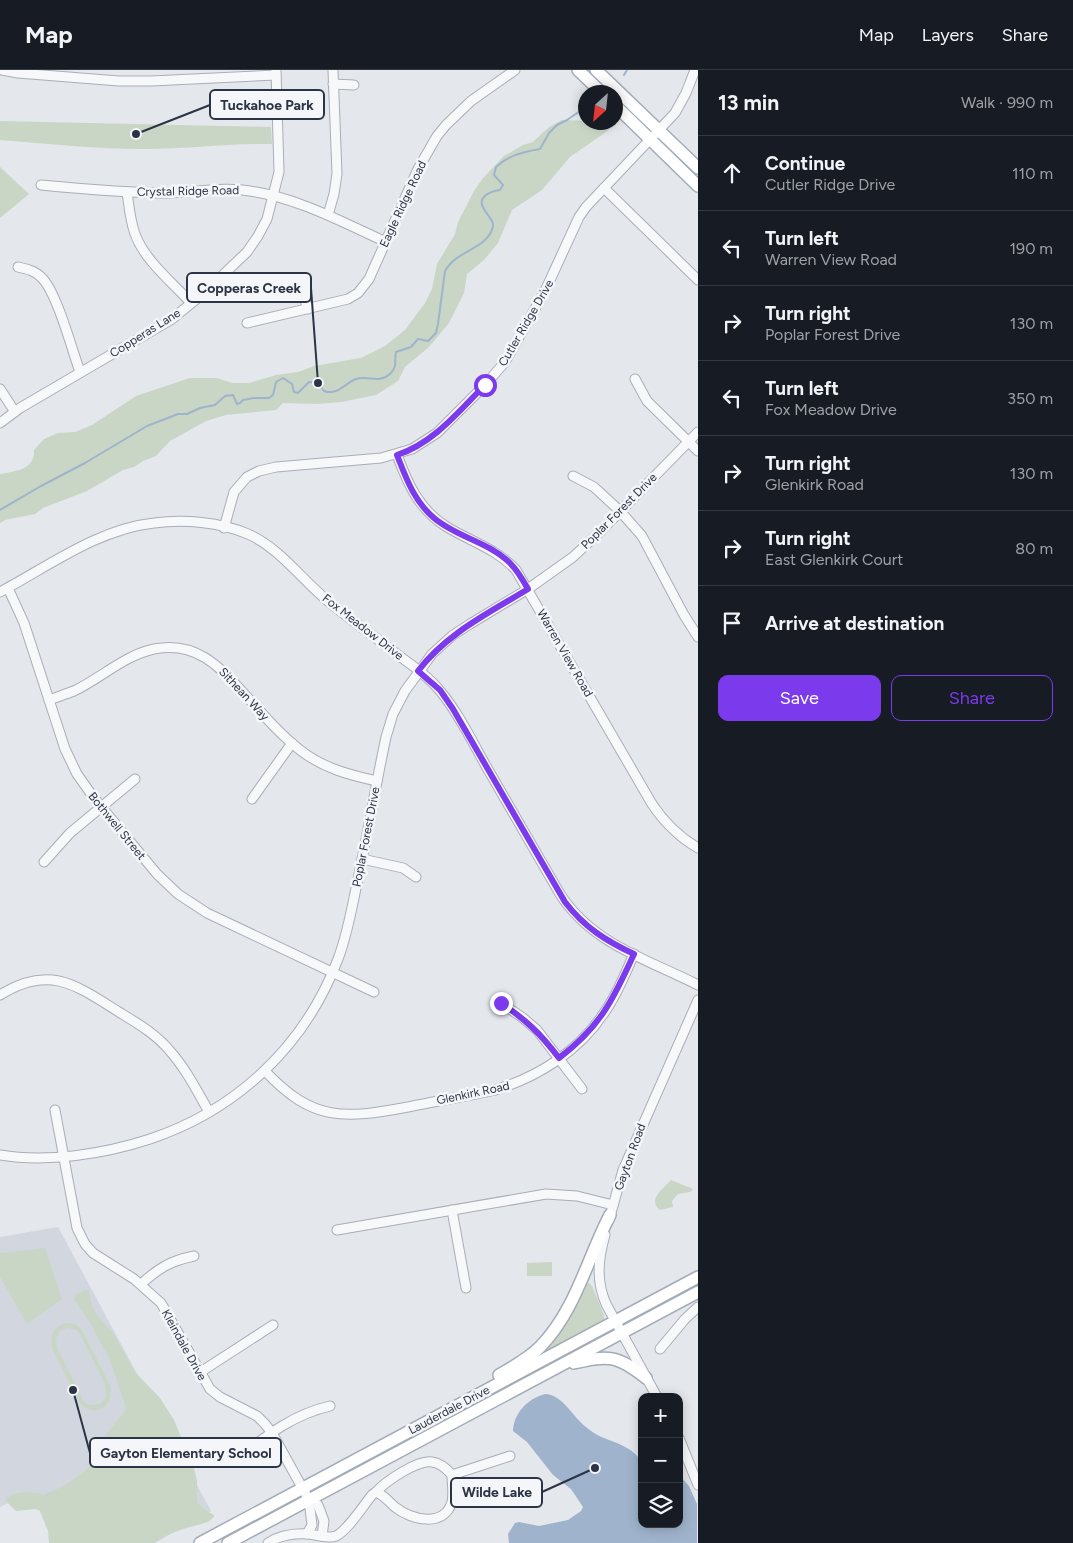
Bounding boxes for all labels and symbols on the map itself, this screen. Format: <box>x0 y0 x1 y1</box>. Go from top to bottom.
north arrow <box>578 85 623 130</box>
callout: Tuckahoe Park <box>210 90 324 119</box>
text: Tuckahoe Park <box>220 97 314 114</box>
street label: Eagle Ridge Road <box>377 158 429 250</box>
street label: Crystal Ridge Road <box>137 183 239 199</box>
callout: Copperas Creek <box>187 273 311 302</box>
street label: Cutler Ridge Drive <box>496 277 557 369</box>
text: Copperas Creek <box>197 280 301 297</box>
street label: Copperas Lane <box>107 305 183 360</box>
route start <box>474 374 497 397</box>
street label: Poplar Forest Drive <box>578 470 660 552</box>
street label: Fox Meadow Drive <box>320 591 407 663</box>
street label: Warren View Road <box>534 607 596 699</box>
street label: Sithean Way <box>216 665 272 724</box>
street label: Poplar Forest Drive <box>349 785 383 888</box>
street label: Bothwell Street <box>85 789 149 863</box>
route end <box>490 992 513 1015</box>
street label: Glenkirk Road <box>435 1078 511 1108</box>
street label: Gayton Road <box>611 1122 649 1192</box>
street label: Kleindale Drive <box>159 1307 209 1383</box>
street label: Lauderdale Drive <box>406 1383 492 1437</box>
callout: Gayton Elementary School <box>90 1438 281 1467</box>
text: Gayton Elementary School <box>100 1445 272 1462</box>
callout: Wilde Lake <box>451 1478 542 1507</box>
text: Wilde Lake <box>462 1484 532 1501</box>

